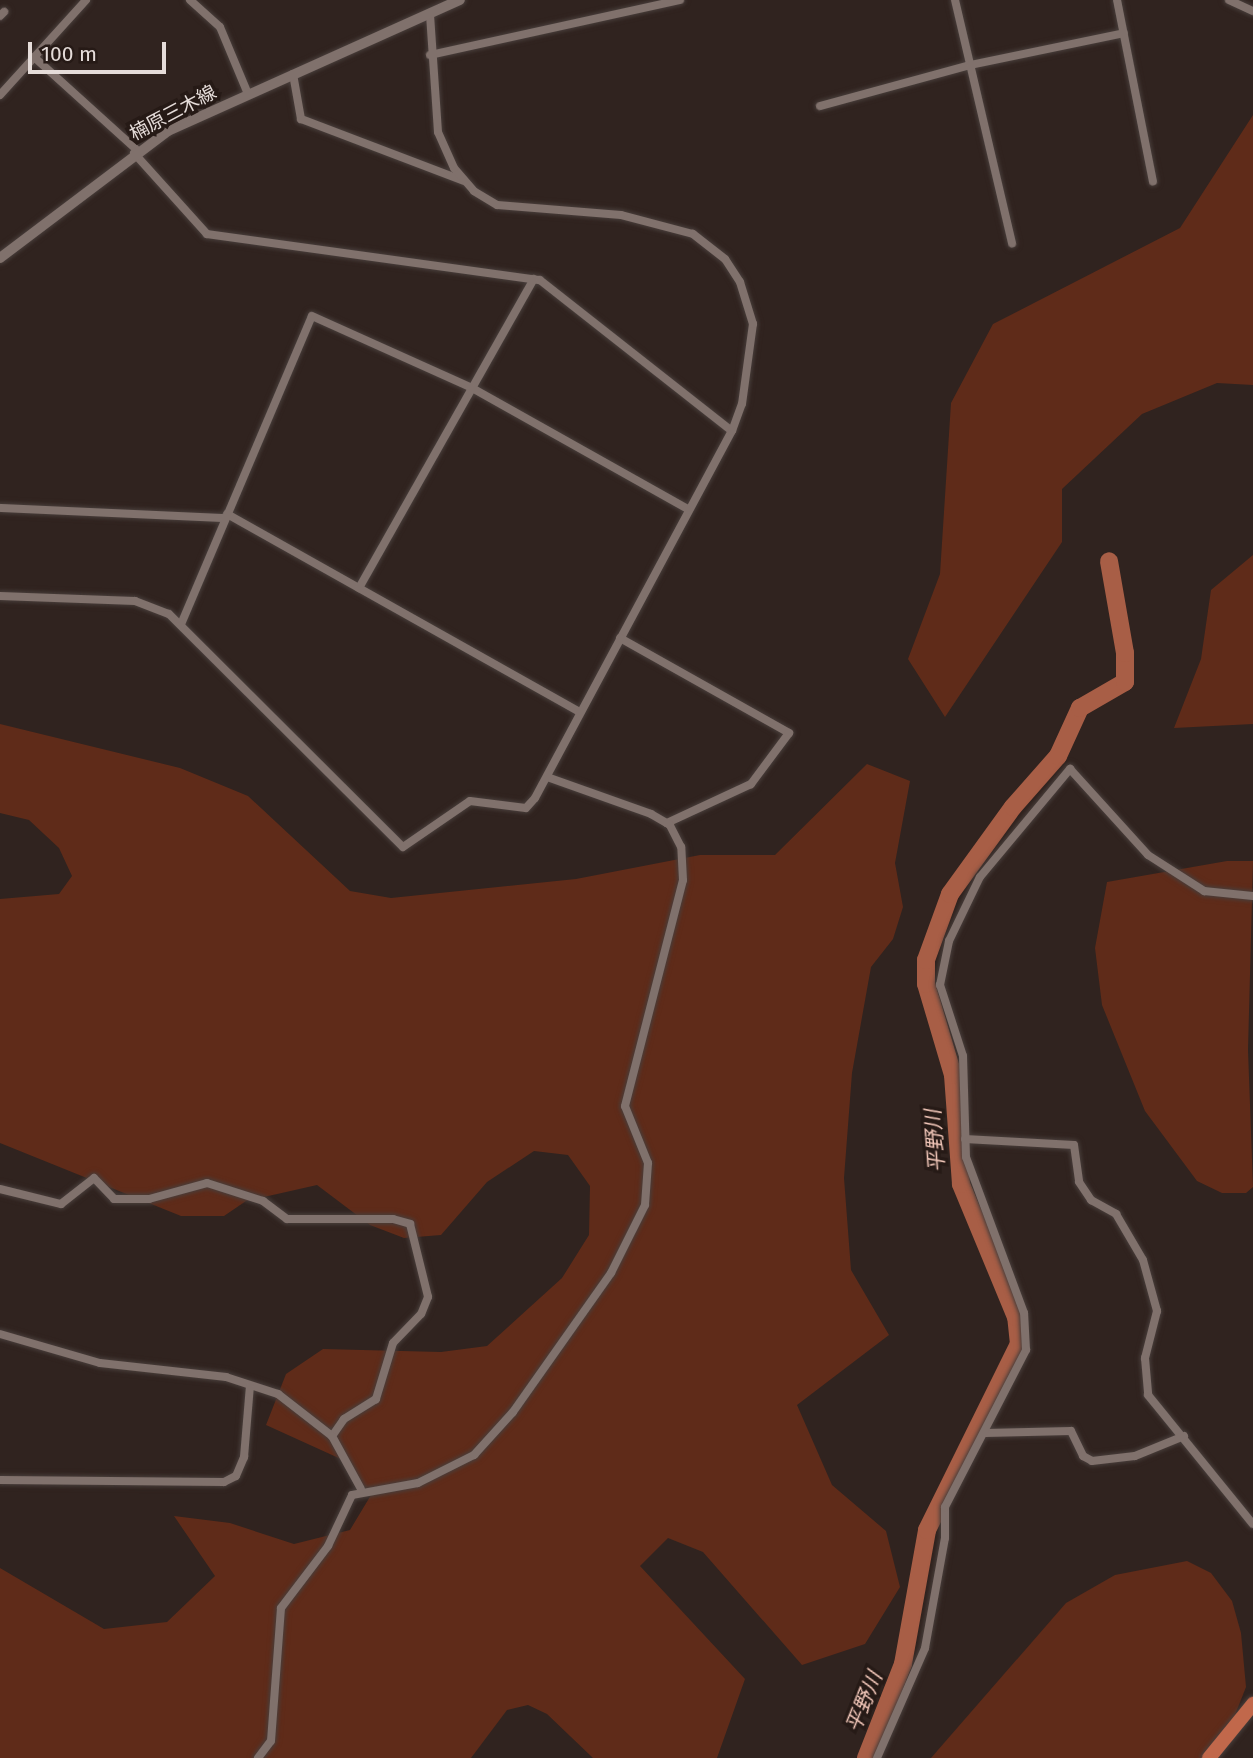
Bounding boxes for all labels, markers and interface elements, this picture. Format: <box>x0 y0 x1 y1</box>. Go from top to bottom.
scale bar <box>32 28 170 72</box>
text: 100 m <box>41 41 97 67</box>
street label: 楠原三木線 <box>126 81 220 145</box>
water label: 平野川 <box>920 1109 950 1173</box>
water label: 平野川 <box>841 1668 887 1736</box>

